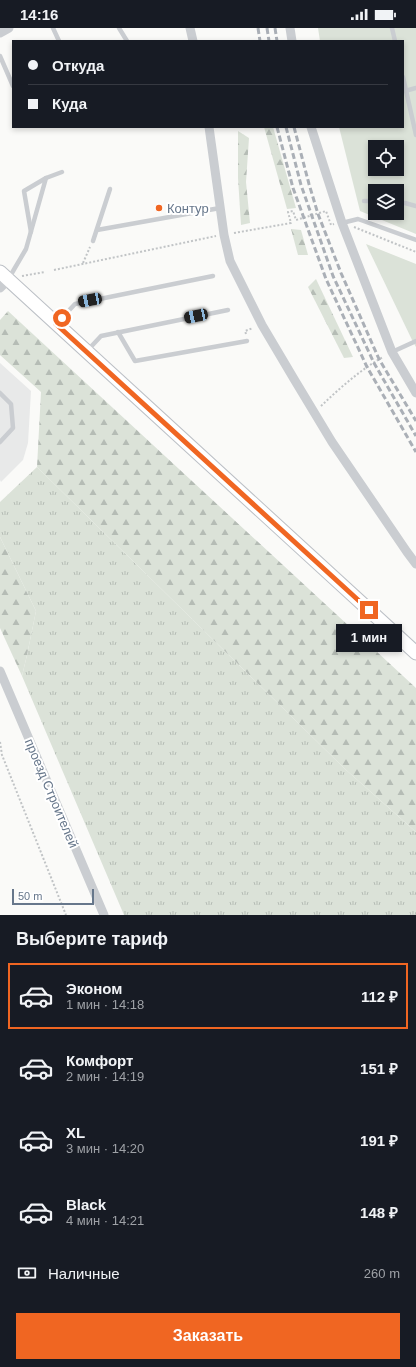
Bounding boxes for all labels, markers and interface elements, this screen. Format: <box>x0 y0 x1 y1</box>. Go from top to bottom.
text: 14:16 <box>20 6 58 23</box>
text: Откуда <box>52 57 104 74</box>
text: Куда <box>52 95 87 112</box>
map controls <box>368 140 404 220</box>
button: locate <box>368 140 404 176</box>
button: layers <box>368 184 404 220</box>
place label: Контур <box>167 201 209 216</box>
marker: Контур <box>154 203 164 213</box>
car <box>77 292 103 308</box>
car <box>183 308 209 324</box>
route start <box>53 309 71 327</box>
route end <box>360 601 378 619</box>
callout: 1 мин <box>336 624 402 652</box>
text: 1 мин <box>351 630 387 645</box>
street label: проезд Строителей <box>22 736 81 850</box>
scale bar <box>12 887 94 906</box>
text: 50 m <box>18 890 42 902</box>
text: Выберите тариф <box>16 929 168 949</box>
icon: car <box>18 978 54 1014</box>
text: Эконом <box>66 980 122 997</box>
text: 112 ₽ <box>361 988 398 1005</box>
text: 1 мин · 14:18 <box>66 997 144 1012</box>
icon: car <box>18 1050 54 1086</box>
text: Комфорт <box>66 1052 133 1069</box>
text: 151 ₽ <box>360 1060 398 1077</box>
text: 2 мин · 14:19 <box>66 1069 144 1084</box>
icon: car <box>18 1122 54 1158</box>
text: XL <box>66 1124 85 1141</box>
text: 191 ₽ <box>360 1132 398 1149</box>
text: 3 мин · 14:20 <box>66 1141 144 1156</box>
icon: car <box>18 1194 54 1230</box>
text: Black <box>66 1196 106 1213</box>
text: 148 ₽ <box>360 1204 398 1221</box>
text: 4 мин · 14:21 <box>66 1213 144 1228</box>
icon: cash <box>16 1262 38 1284</box>
text: Наличные <box>48 1265 120 1282</box>
text: 260 m <box>364 1266 400 1281</box>
button: Заказать <box>16 1313 400 1359</box>

